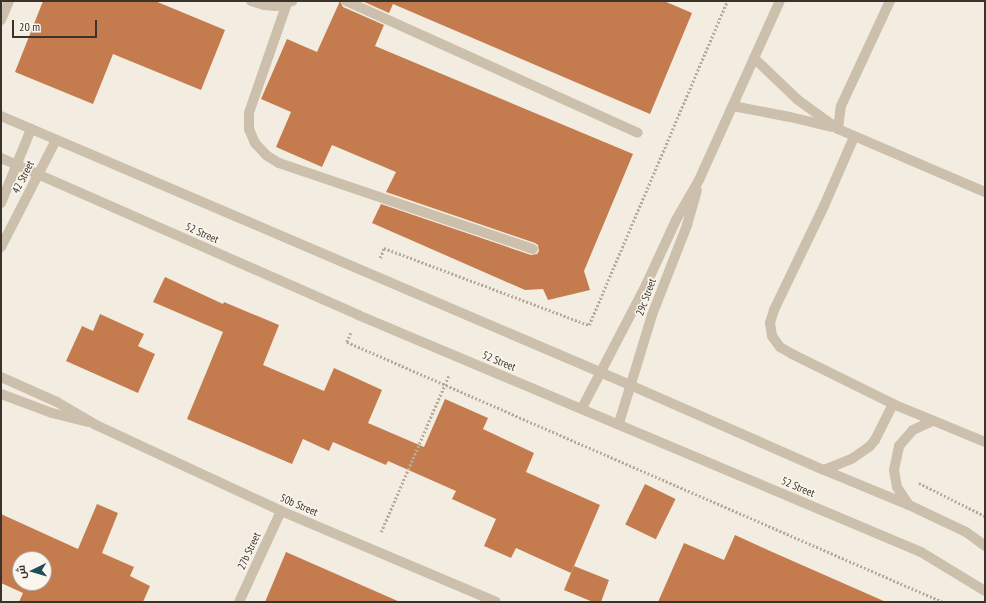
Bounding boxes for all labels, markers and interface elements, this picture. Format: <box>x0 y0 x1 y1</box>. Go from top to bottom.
scale bar <box>14 12 99 38</box>
text: 20 m <box>19 19 40 34</box>
street label: 42 Street <box>9 158 37 196</box>
street label: 52 Street <box>183 220 221 246</box>
street label: 29c Street <box>633 276 659 318</box>
street label: 52 Street <box>480 348 518 374</box>
street label: 52 Street <box>779 474 817 500</box>
street label: 50b Street <box>278 491 320 519</box>
street label: 27b Street <box>235 530 263 572</box>
north arrow <box>12 551 52 591</box>
text: ش <box>13 564 29 580</box>

